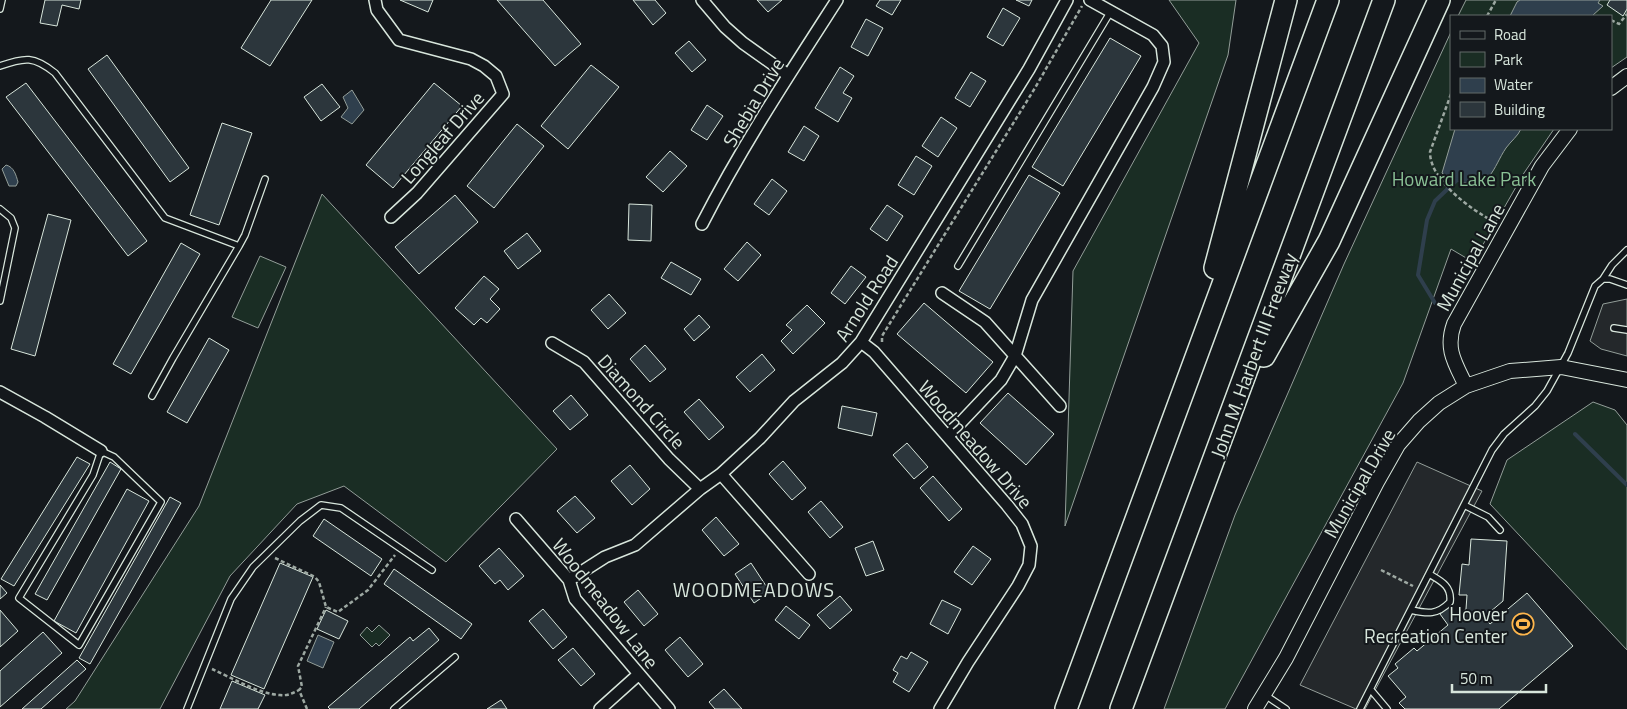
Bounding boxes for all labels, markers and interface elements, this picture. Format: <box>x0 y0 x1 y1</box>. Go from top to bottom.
legend <box>1450 15 1612 130</box>
text: Road <box>1494 23 1526 46</box>
text: Park <box>1494 48 1523 71</box>
street label: Shebia Drive <box>715 52 791 152</box>
text: Water <box>1494 73 1533 96</box>
street label: Longleaf Drive <box>393 84 491 190</box>
text: Building <box>1494 98 1545 121</box>
park label: Howard Lake Park <box>1392 164 1536 193</box>
street label: Municipal Lane <box>1428 198 1512 316</box>
street label: John M. Harbert III Freeway <box>1202 248 1304 462</box>
street label: Arnold Road <box>827 249 905 347</box>
street label: Diamond Circle <box>591 347 693 455</box>
street label: Woodmeadow Drive <box>912 373 1040 515</box>
street label: Municipal Drive <box>1316 423 1402 543</box>
street label: Woodmeadow Lane <box>546 532 666 674</box>
district label: WOODMEADOWS <box>673 574 835 605</box>
place label: Hoover Recreation Center <box>1364 599 1507 650</box>
sports icon: Hoover Recreation Center <box>1511 612 1535 636</box>
scale bar <box>1452 662 1546 694</box>
text: 50 m <box>1460 667 1493 690</box>

